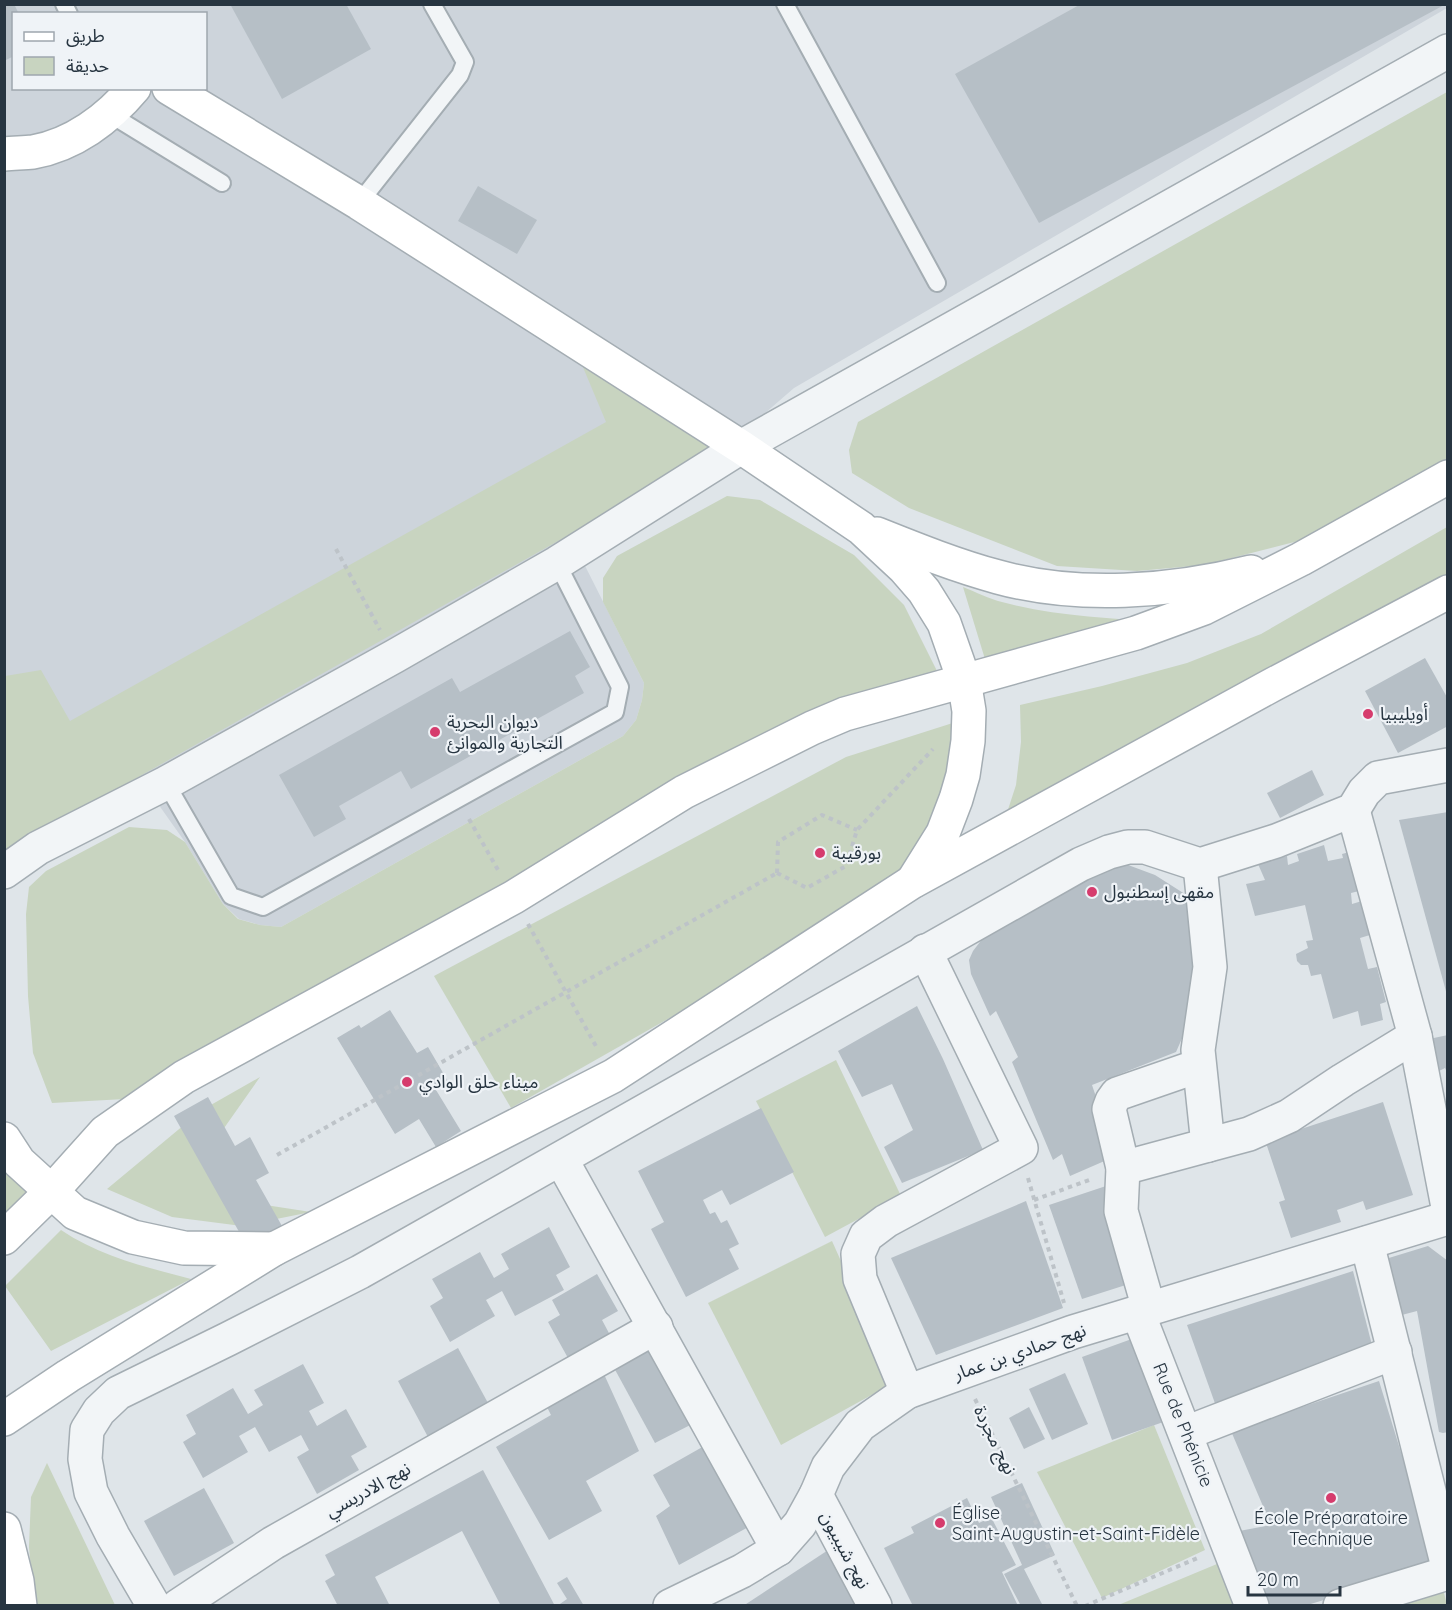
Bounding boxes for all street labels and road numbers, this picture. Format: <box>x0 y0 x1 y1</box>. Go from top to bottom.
street label: نهج حمادي بن عمار <box>950 1318 1090 1387</box>
street label: Rue de Phénicie <box>1148 1359 1219 1490</box>
street label: نهج مجردة <box>967 1402 1022 1479</box>
street label: نهج الادريسي <box>321 1457 415 1524</box>
street label: نهج شيبيون <box>814 1507 876 1594</box>

